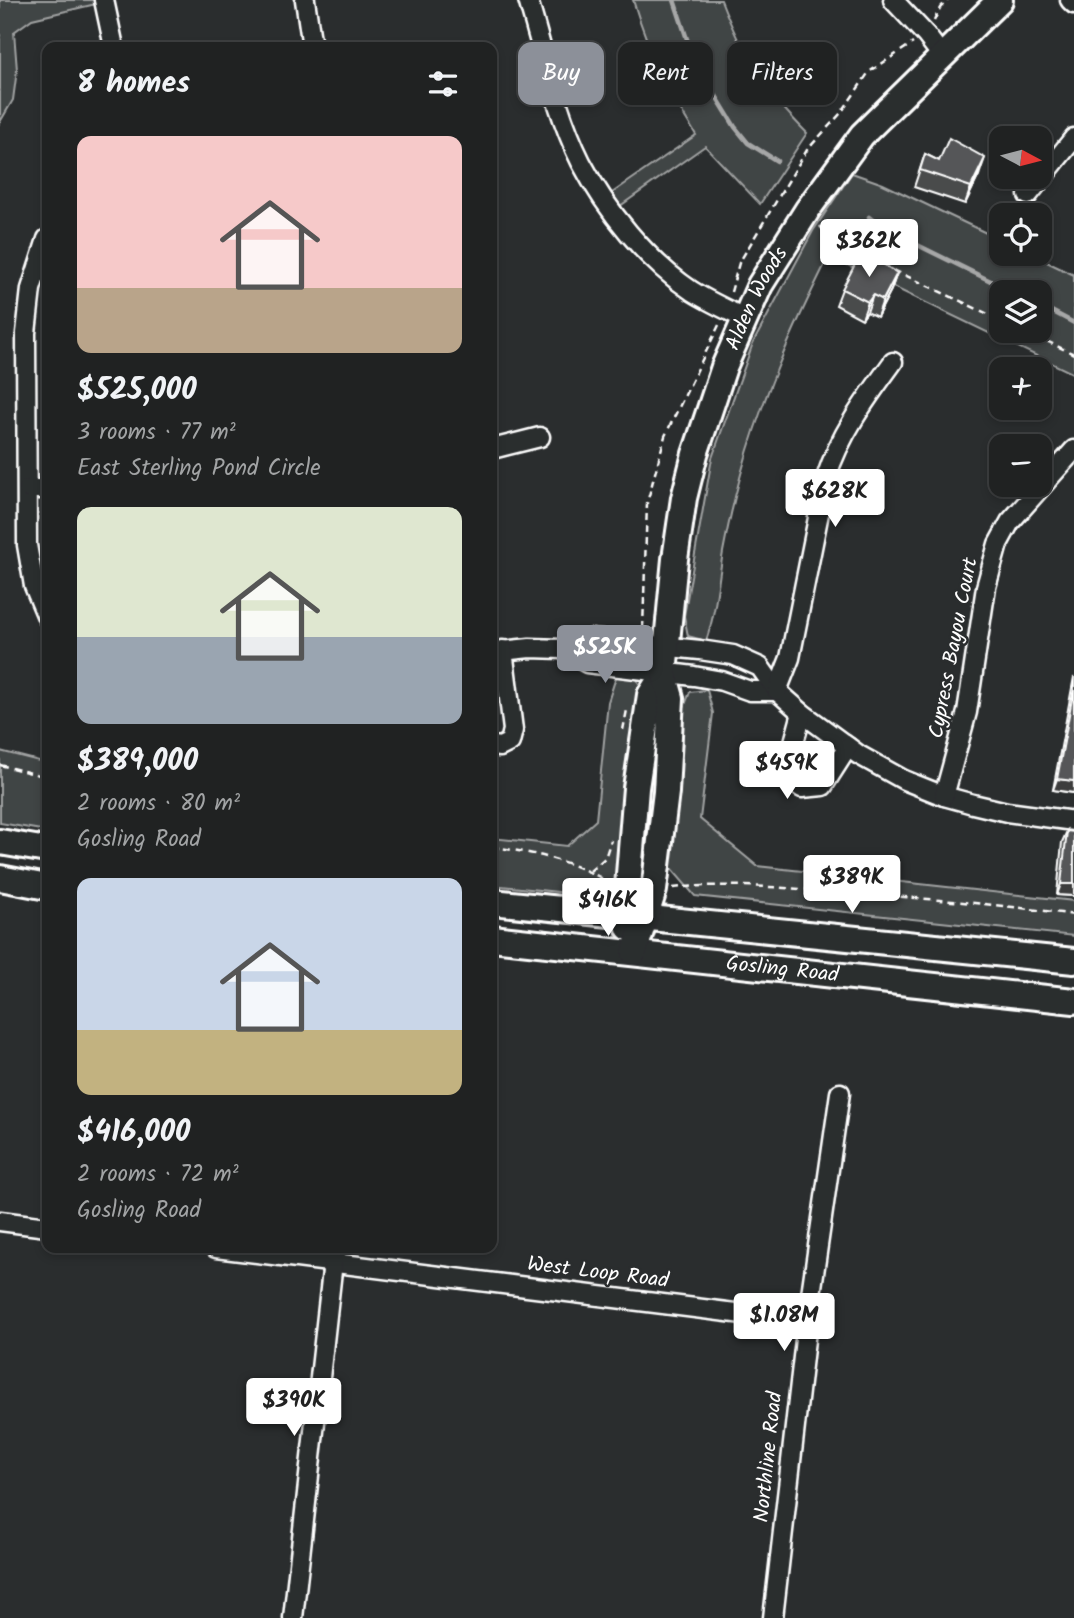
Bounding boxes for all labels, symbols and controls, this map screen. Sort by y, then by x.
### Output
chip: Buy [518,42,604,105]
chip: Rent [618,42,713,105]
chip: Filters [727,42,837,105]
text: 8 homes [77,60,190,108]
icon: filters [424,65,462,103]
north arrow [989,126,1052,189]
map controls [989,126,1052,497]
icon: home [207,182,333,308]
button: locate [989,203,1052,266]
pin: $362K [820,219,918,279]
text: $362K [836,224,902,260]
street label: Alden Woods [717,240,797,356]
button: layers [989,280,1052,343]
button: + [989,357,1052,420]
text: $525,000 [77,367,197,415]
text: 3 rooms · 77 m² [77,415,236,451]
button: − [989,434,1052,497]
text: East Sterling Pond Circle [77,451,321,487]
pin: $628K [786,470,884,529]
text: $628K [802,474,868,510]
icon: home [207,553,333,679]
street label: Cypress Bayou Court [920,554,988,741]
pin: $525K [556,626,654,685]
text: $525K [573,630,637,666]
text: $389,000 [77,738,198,786]
pin: $459K [738,742,836,801]
text: $459K [755,746,819,782]
text: 2 rooms · 80 m² [77,786,240,822]
text: Gosling Road [77,822,201,858]
pin: $389K [803,856,901,915]
text: $389K [819,860,885,896]
pin: $416K [559,878,657,938]
text: $416K [578,883,638,919]
icon: home [207,924,333,1050]
street label: Gosling Road [724,947,841,992]
text: $416,000 [77,1109,190,1157]
text: 2 rooms · 72 m² [77,1157,239,1193]
text: Gosling Road [77,1193,201,1229]
street label: West Loop Road [525,1248,671,1298]
pin: $1.08M [727,1294,841,1353]
text: $1.08M [750,1298,818,1334]
pin: $390K [245,1378,343,1438]
text: $390K [262,1383,326,1419]
street label: Northline Road [746,1389,792,1524]

